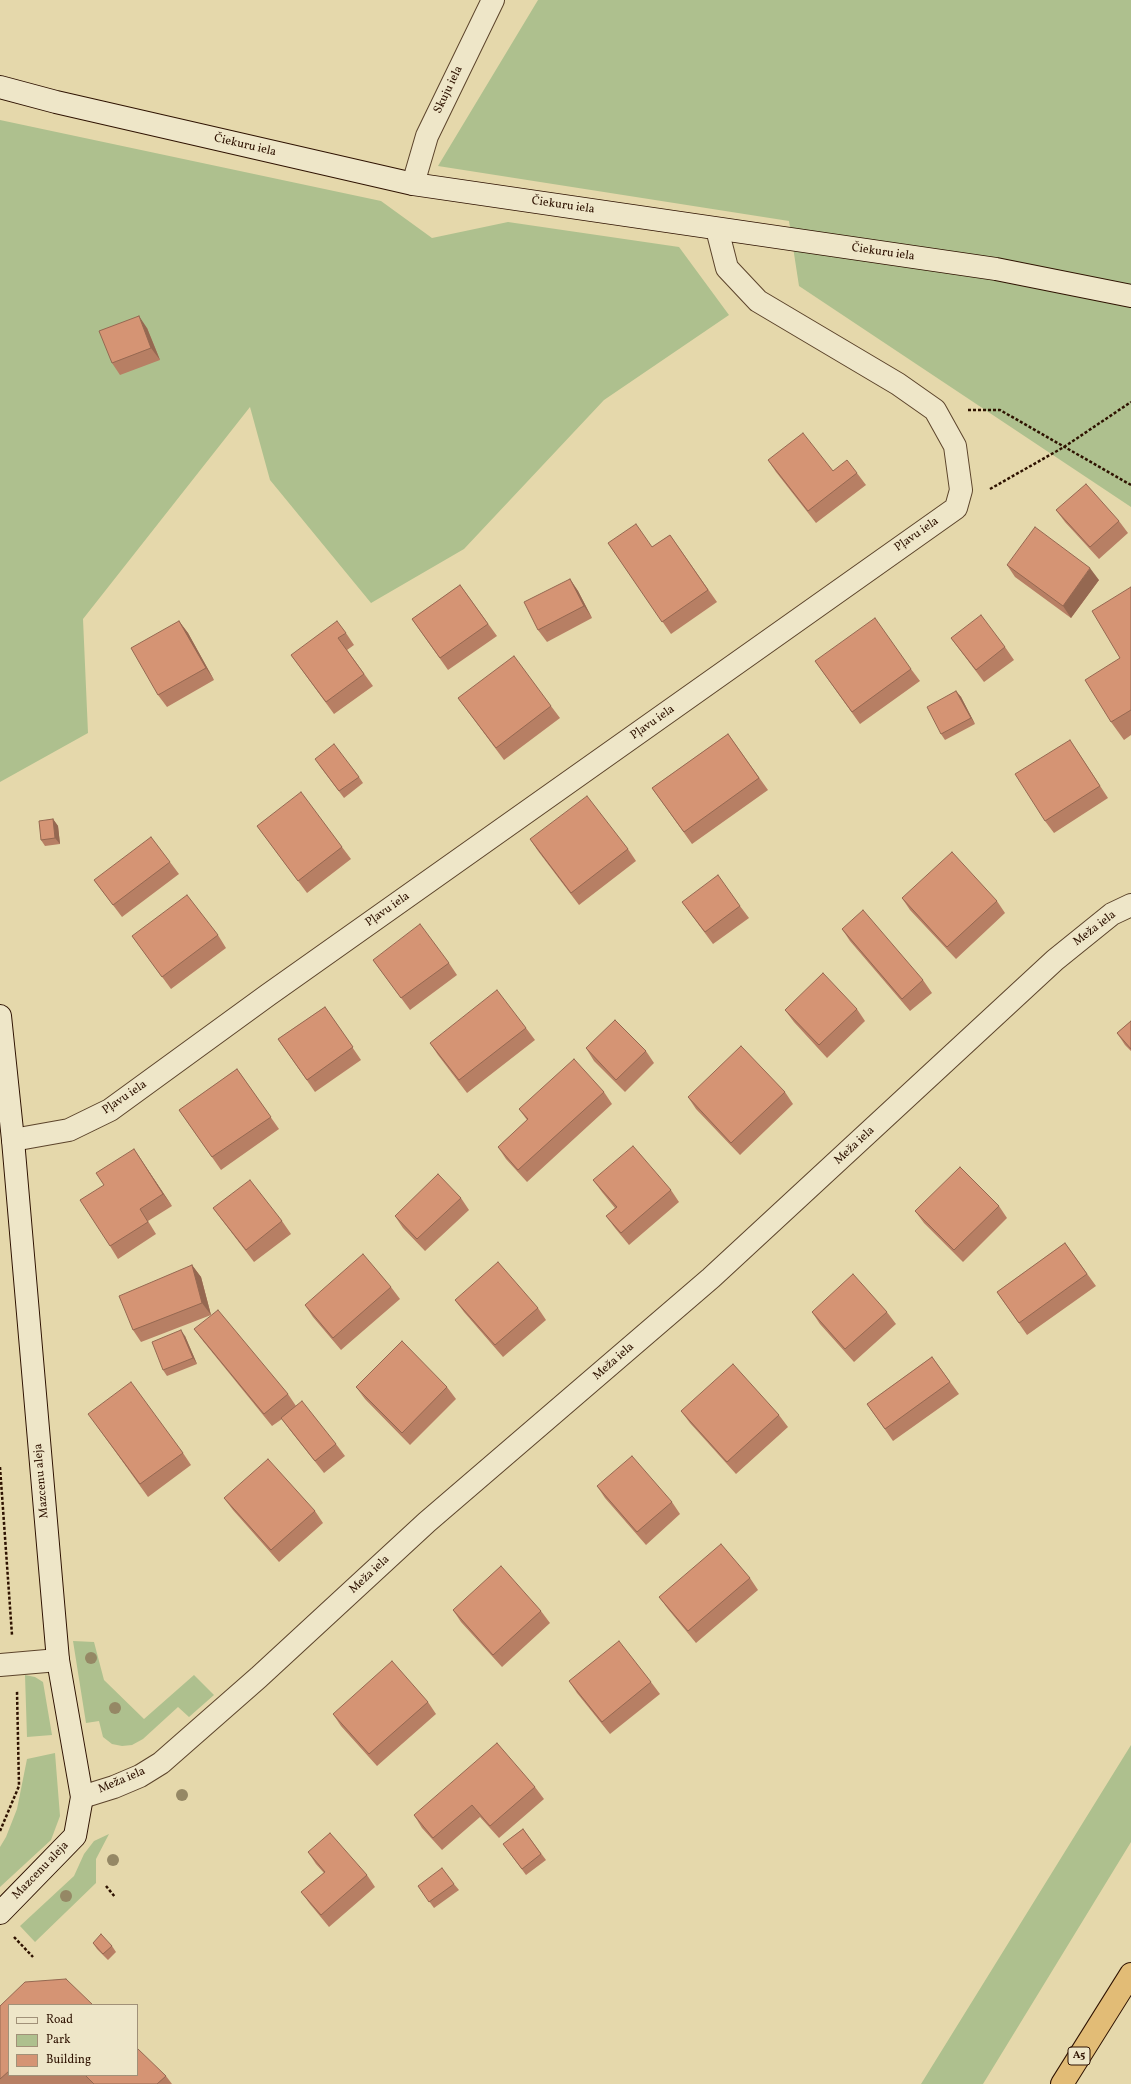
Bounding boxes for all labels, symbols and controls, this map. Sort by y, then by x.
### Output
street label: Skuju iela [431,64,467,116]
street label: Čiekuru iela [212,132,278,160]
street label: Čiekuru iela [531,194,595,218]
street label: Čiekuru iela [851,241,915,265]
street label: Pļavu iela [892,515,942,555]
street label: Pļavu iela [628,703,678,743]
street label: Pļavu iela [363,890,413,930]
street label: Meža iela [1071,908,1119,950]
street label: Pļavu iela [100,1078,150,1118]
street label: Meža iela [832,1124,878,1168]
street label: Meža iela [590,1340,638,1384]
street label: Mazcenu aleja [32,1443,52,1519]
street label: Meža iela [347,1553,393,1597]
street label: Meža iela [96,1765,148,1797]
street label: Mazcenu aleja [10,1839,72,1903]
legend [8,2004,138,2076]
text: Road [46,2012,73,2028]
text: Park [46,2032,71,2048]
road number: A5 [1068,2047,1090,2065]
text: Building [46,2052,91,2068]

